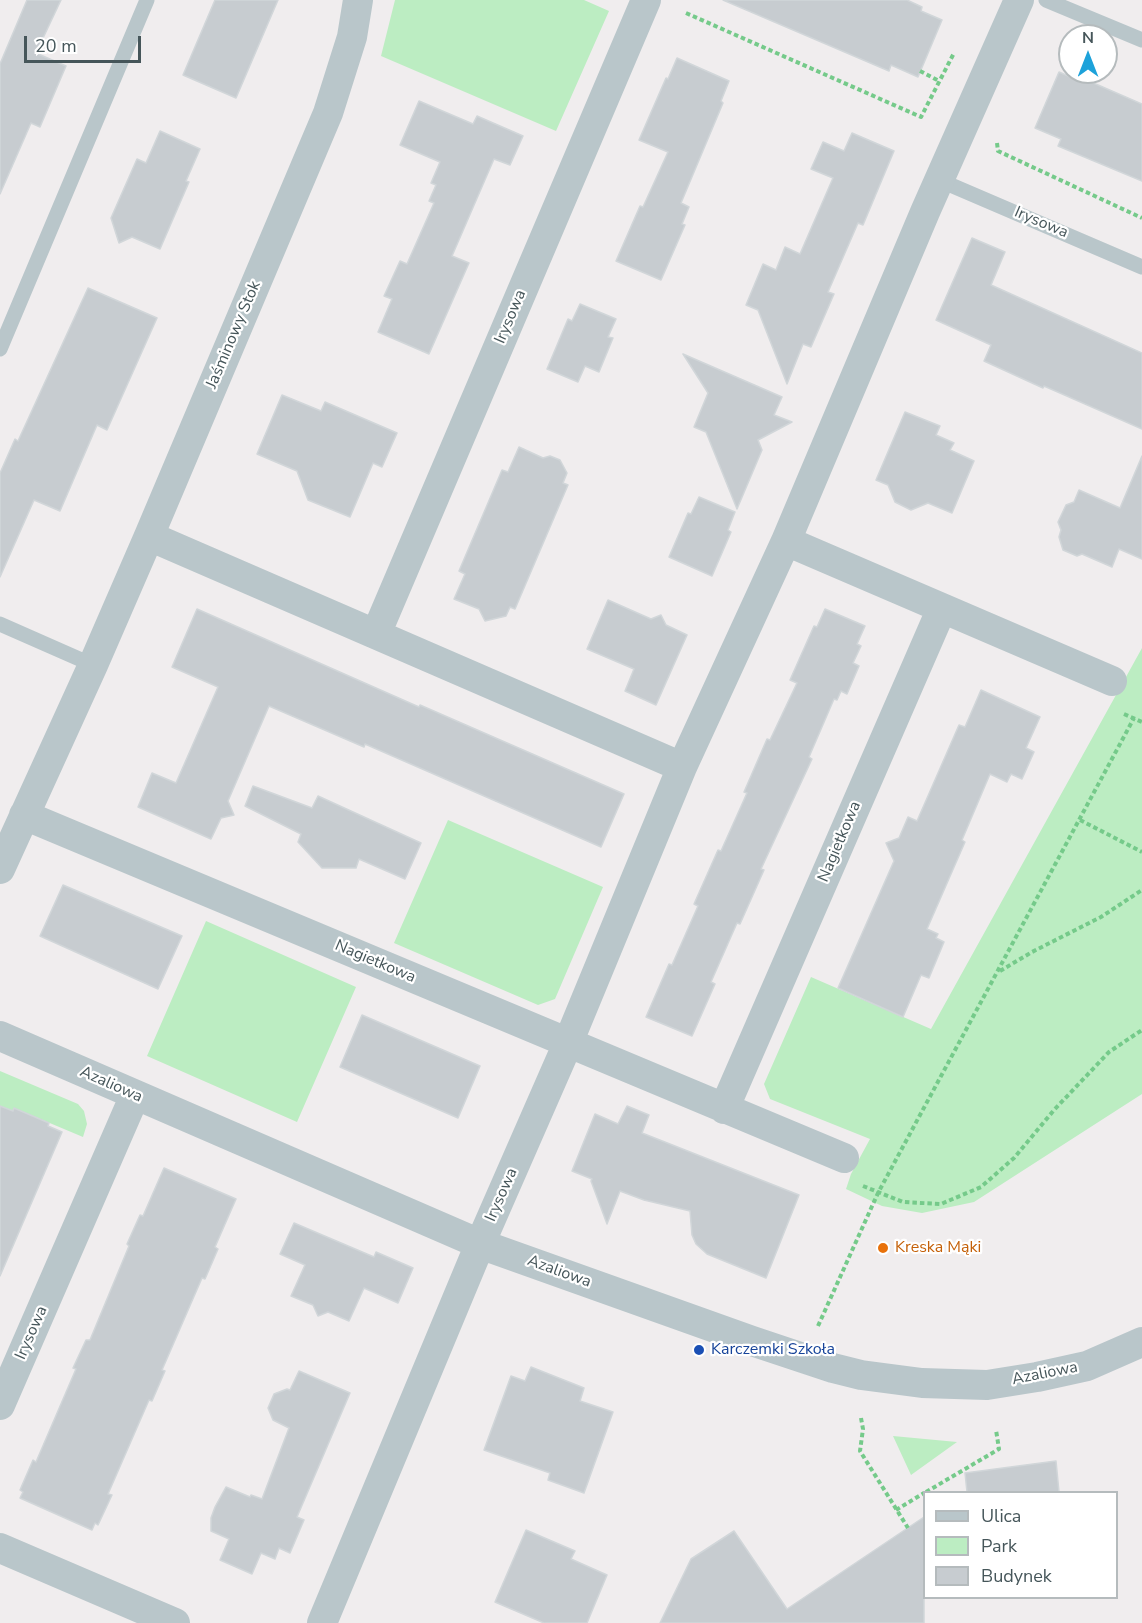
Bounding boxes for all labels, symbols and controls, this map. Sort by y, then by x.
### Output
scale bar [27,24,144,62]
north arrow [1058,24,1118,84]
text: N [1082,27,1094,49]
text: 20 m [35,34,77,58]
street label: Irysowa [1011,203,1071,243]
street label: Jaśminowy Stok [203,278,265,392]
street label: Irysowa [491,287,531,347]
street label: Nagietkowa [814,799,866,885]
street label: Nagietkowa [332,936,418,988]
street label: Azaliowa [77,1063,145,1107]
street label: Irysowa [482,1165,522,1225]
place label: Kreska Mąki [895,1238,981,1258]
marker: Kreska Mąki [876,1241,890,1255]
street label: Azaliowa [524,1252,594,1292]
street label: Irysowa [12,1303,52,1363]
place label: Karczemki Szkoła [711,1340,835,1360]
marker: Karczemki Szkoła [692,1343,706,1357]
street label: Azaliowa [1011,1358,1079,1390]
legend [923,1491,1118,1599]
text: Ulica [981,1504,1021,1528]
text: Park [981,1534,1017,1558]
text: Budynek [981,1564,1052,1588]

